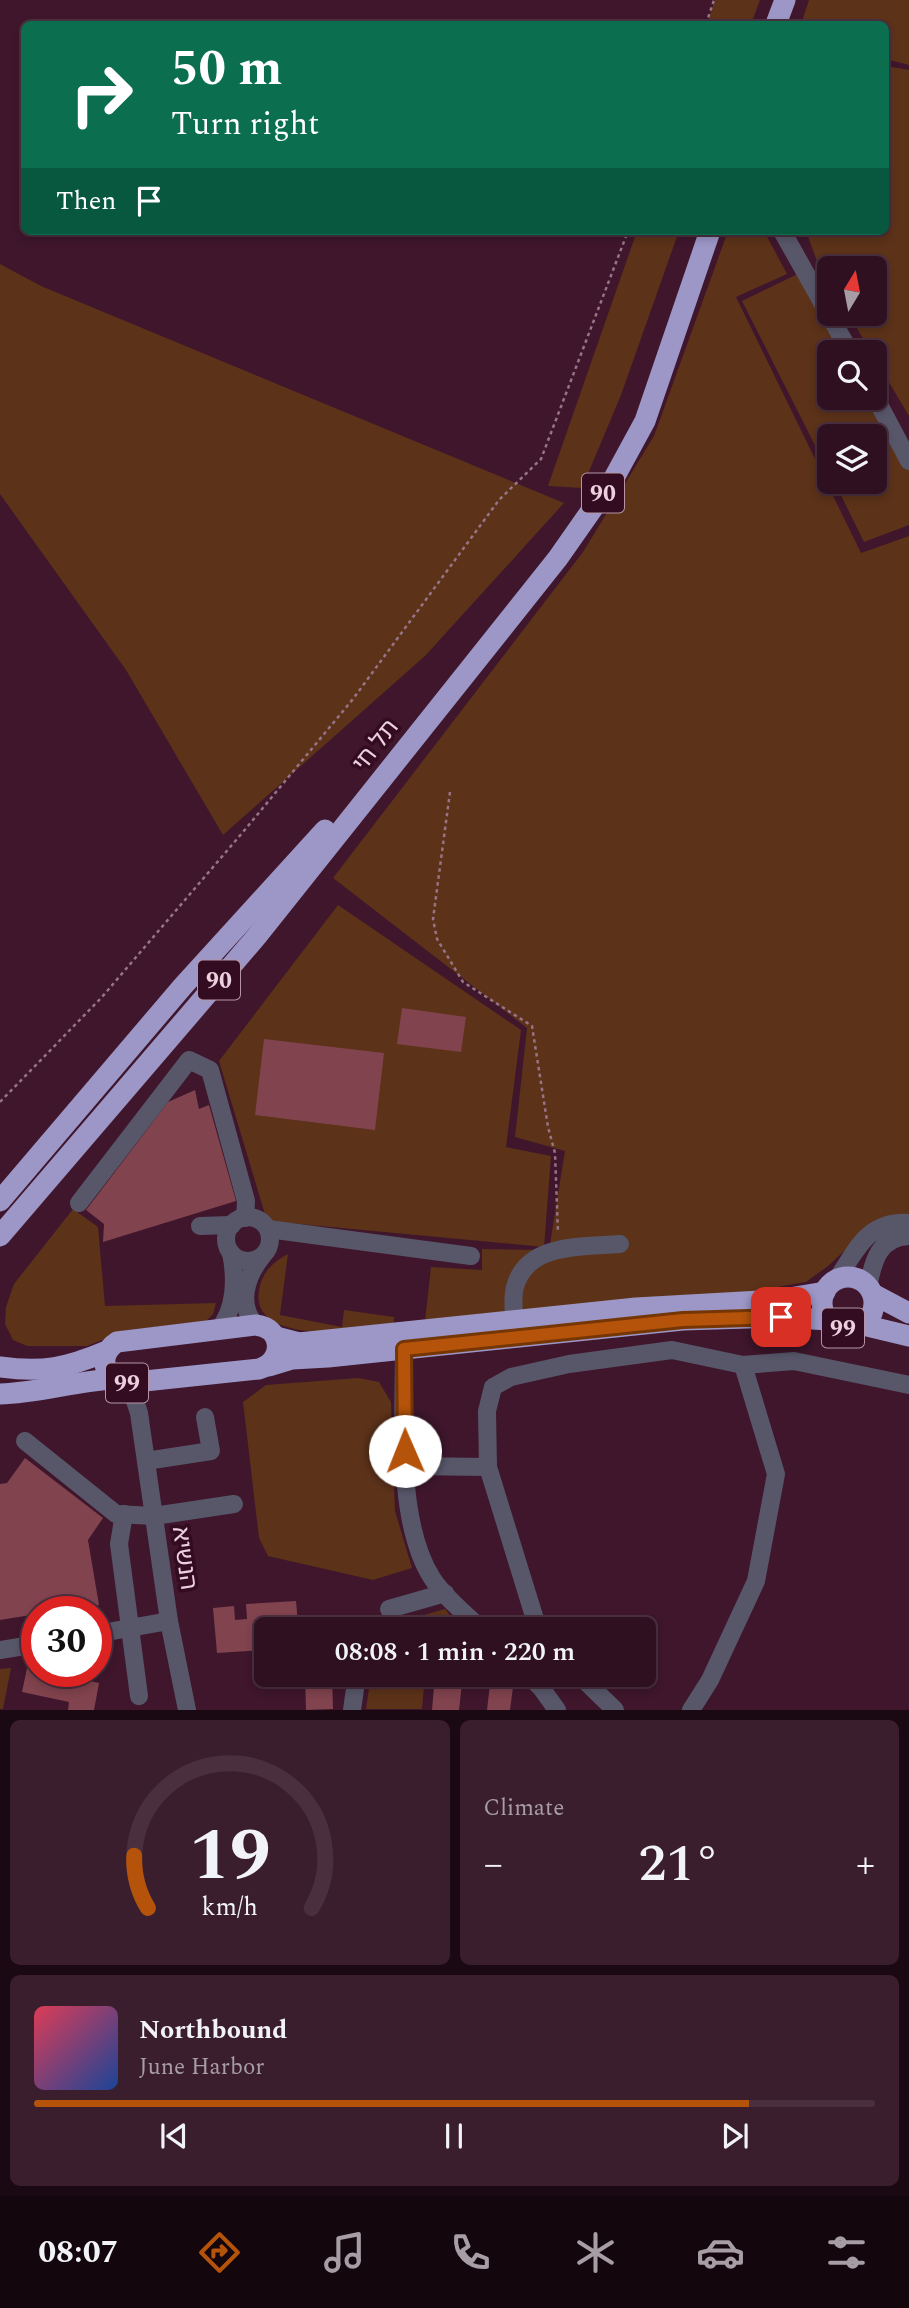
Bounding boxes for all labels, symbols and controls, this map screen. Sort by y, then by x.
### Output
text: 50 m [171,32,282,107]
icon: right [56,49,147,140]
text: Turn right [171,100,319,149]
text: Then [56,181,116,221]
icon: arrive [130,182,168,220]
north arrow [817,256,887,326]
map controls [817,256,887,494]
button: search [817,340,887,410]
button: layers [817,424,887,494]
road number: 90 [582,474,624,512]
street label: תל חי [344,712,408,779]
road number: 90 [198,960,240,1000]
pin [751,1287,811,1347]
icon: arrive [762,1298,800,1336]
road number: 99 [822,1308,864,1348]
road number: 99 [106,1364,148,1402]
position arrow [368,1414,442,1488]
street label: הנשיא [162,1524,206,1592]
speed limit sign: 30 [21,1596,112,1687]
text: 08:08 · 1 min · 220 m [335,1632,575,1672]
text: Climate [484,1791,564,1826]
text: 19 [189,1802,271,1913]
text: 21° [638,1825,720,1904]
text: − [484,1836,503,1894]
text: + [856,1836,875,1894]
text: km/h [202,1889,258,1927]
text: Northbound [139,2010,287,2050]
text: June Harbor [139,2050,264,2085]
icon: previous [155,2117,193,2155]
icon: pause [435,2117,473,2155]
icon: next [716,2117,754,2155]
text: 08:07 [38,2228,119,2277]
icon: directions [195,2228,244,2277]
icon: music [320,2228,369,2277]
icon: phone [446,2228,495,2277]
icon: climate [571,2228,620,2277]
icon: car [696,2228,745,2277]
icon: filters [822,2228,871,2277]

